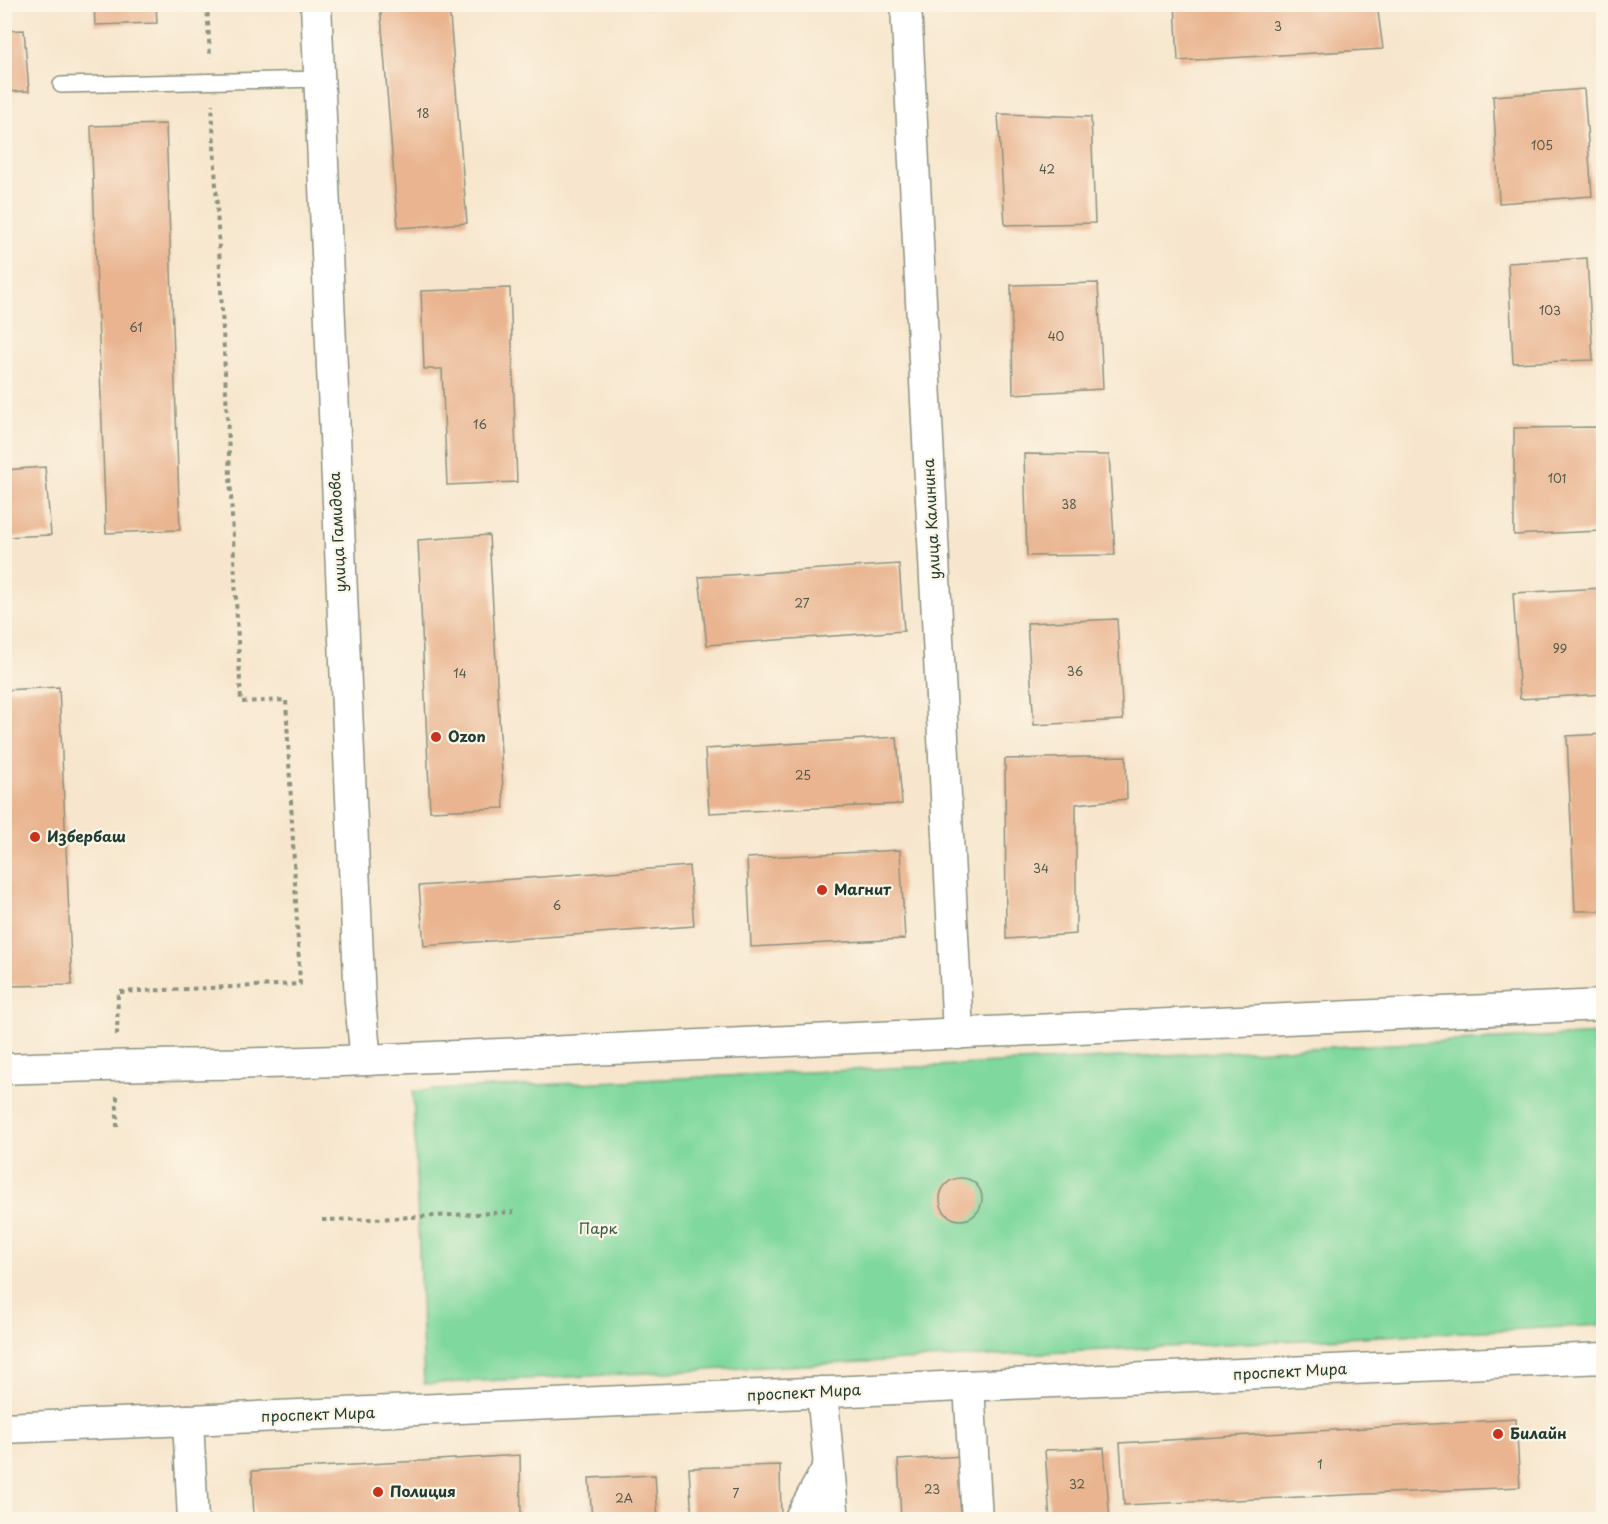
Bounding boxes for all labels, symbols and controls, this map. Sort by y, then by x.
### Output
house number: 3 [1274,17,1282,35]
house number: 18 [417,104,429,122]
house number: 105 [1531,136,1553,154]
house number: 42 [1039,160,1055,178]
house number: 103 [1539,301,1561,319]
house number: 61 [129,318,143,336]
house number: 40 [1048,327,1065,345]
house number: 16 [473,415,487,433]
street label: улица Калинина [916,457,945,580]
house number: 101 [1548,469,1566,487]
street label: улица Гамидова [322,471,351,593]
house number: 38 [1061,495,1077,513]
house number: 27 [795,594,810,612]
house number: 99 [1553,639,1567,657]
house number: 36 [1067,662,1083,680]
house number: 14 [453,664,467,682]
place label: Ozon [448,724,486,747]
marker: Ozon [429,730,443,744]
house number: 25 [795,766,811,784]
place label: Избербаш [47,824,126,847]
marker: Избербаш [28,830,42,844]
house number: 34 [1033,859,1049,877]
place label: Магнит [834,877,892,900]
marker: Магнит [815,883,829,897]
house number: 6 [553,896,561,914]
park label: Парк [579,1216,617,1239]
street label: проспект Мира [1232,1356,1348,1385]
street label: проспект Мира [746,1377,862,1406]
street label: проспект Мира [261,1400,376,1427]
place label: Билайн [1510,1421,1567,1444]
marker: Билайн [1491,1427,1505,1441]
house number: 1 [1317,1455,1323,1473]
house number: 32 [1069,1475,1085,1493]
place label: Полиция [390,1479,456,1502]
house number: 23 [924,1480,940,1498]
house number: 7 [733,1484,740,1502]
marker: Полиция [371,1485,385,1499]
house number: 2А [615,1489,633,1507]

